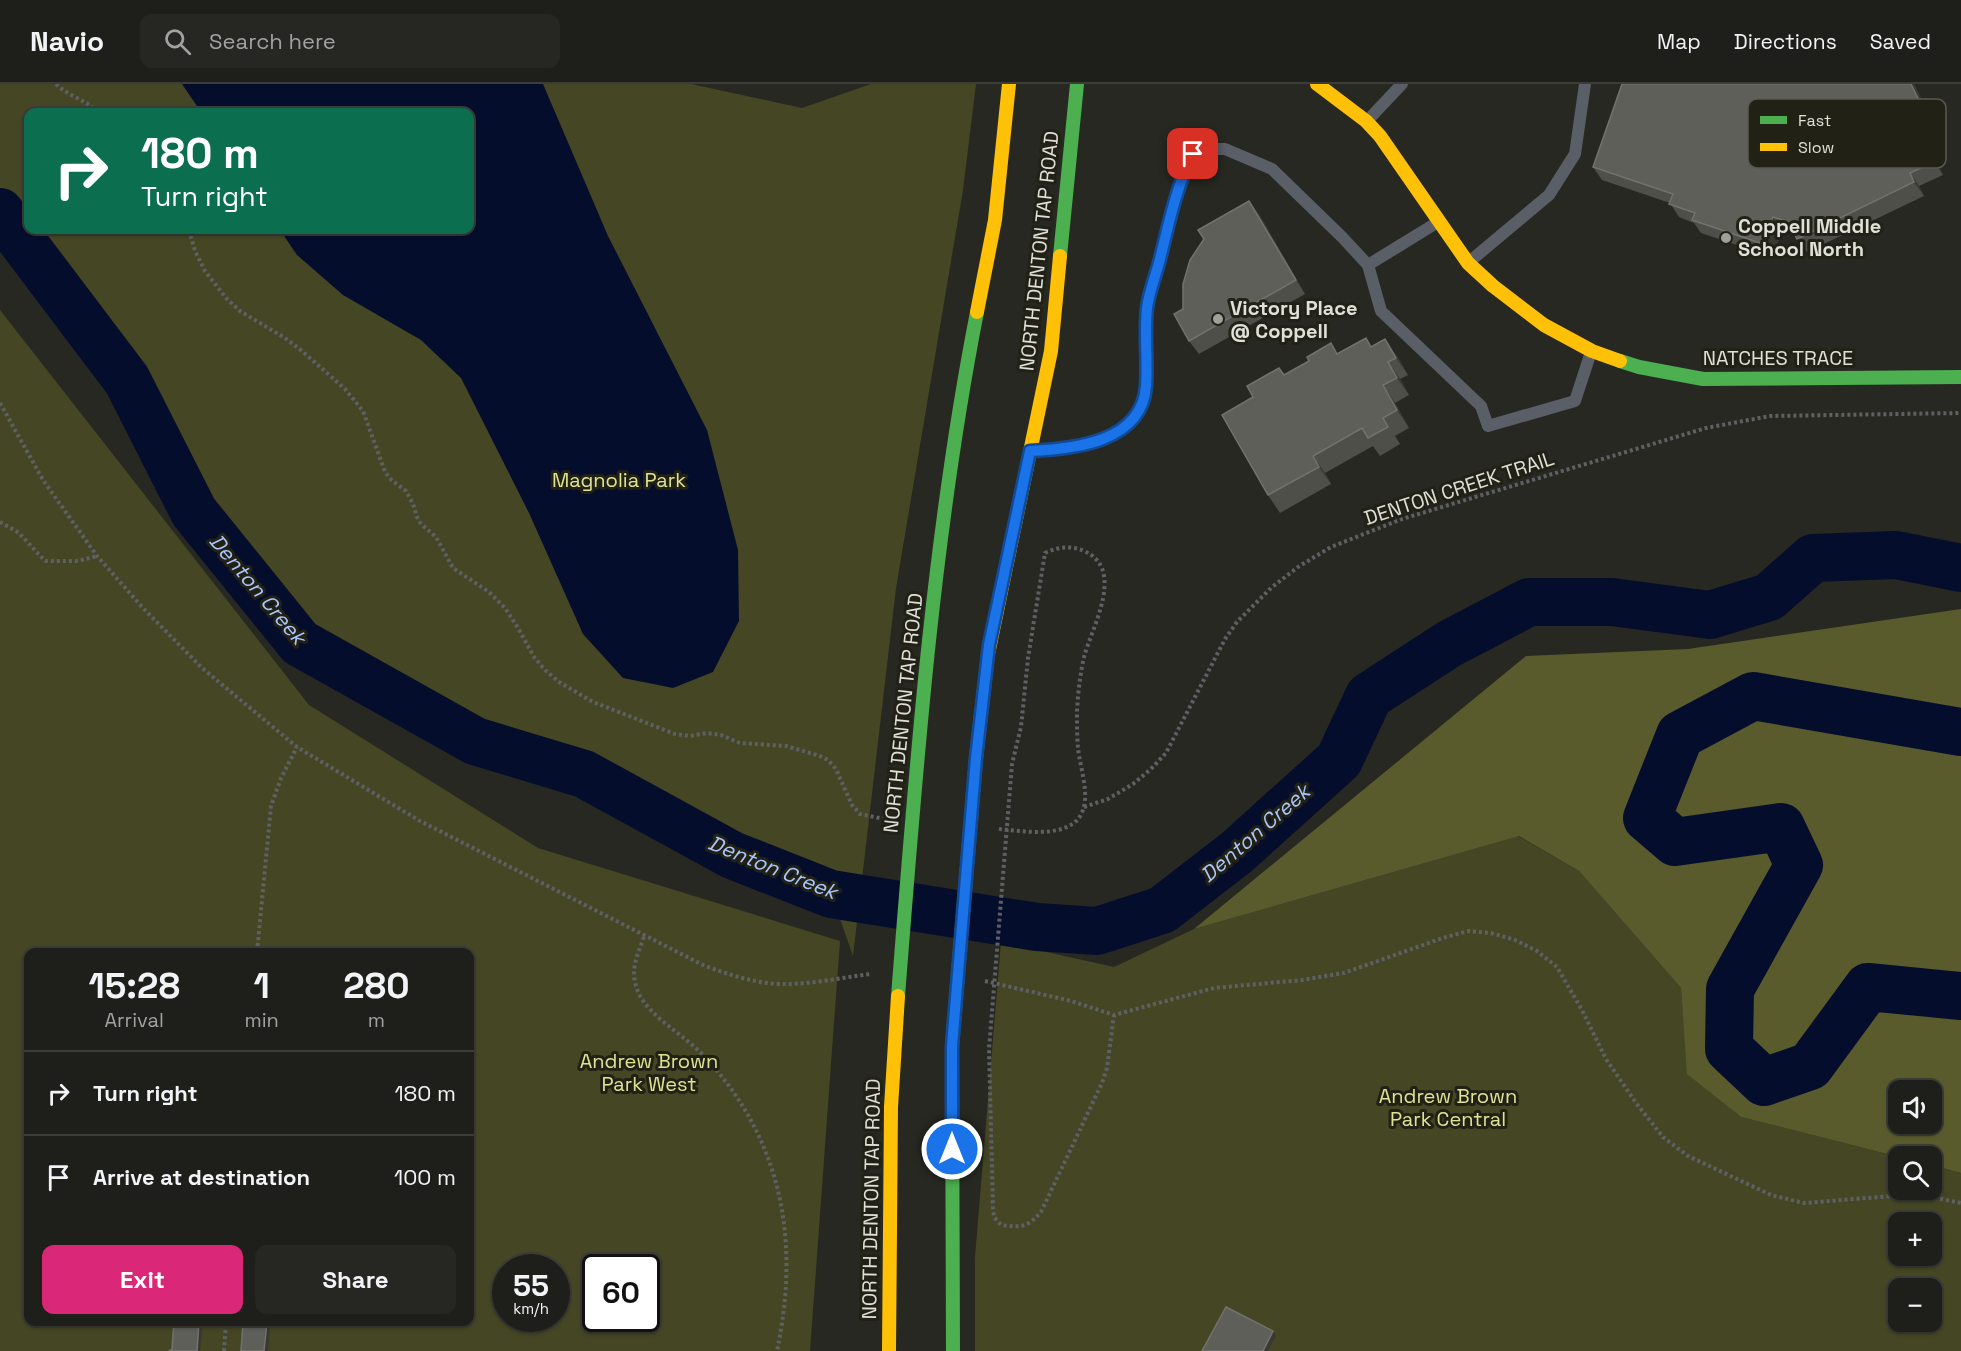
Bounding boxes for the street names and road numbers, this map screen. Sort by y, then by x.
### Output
street label: NORTH DENTON TAP ROAD [1013,130,1065,372]
street label: NATCHES TRACE [1703,345,1853,371]
street label: DENTON CREEK TRAIL [1361,445,1557,531]
street label: NORTH DENTON TAP ROAD [877,592,929,834]
street label: NORTH DENTON TAP ROAD [856,1078,886,1320]

